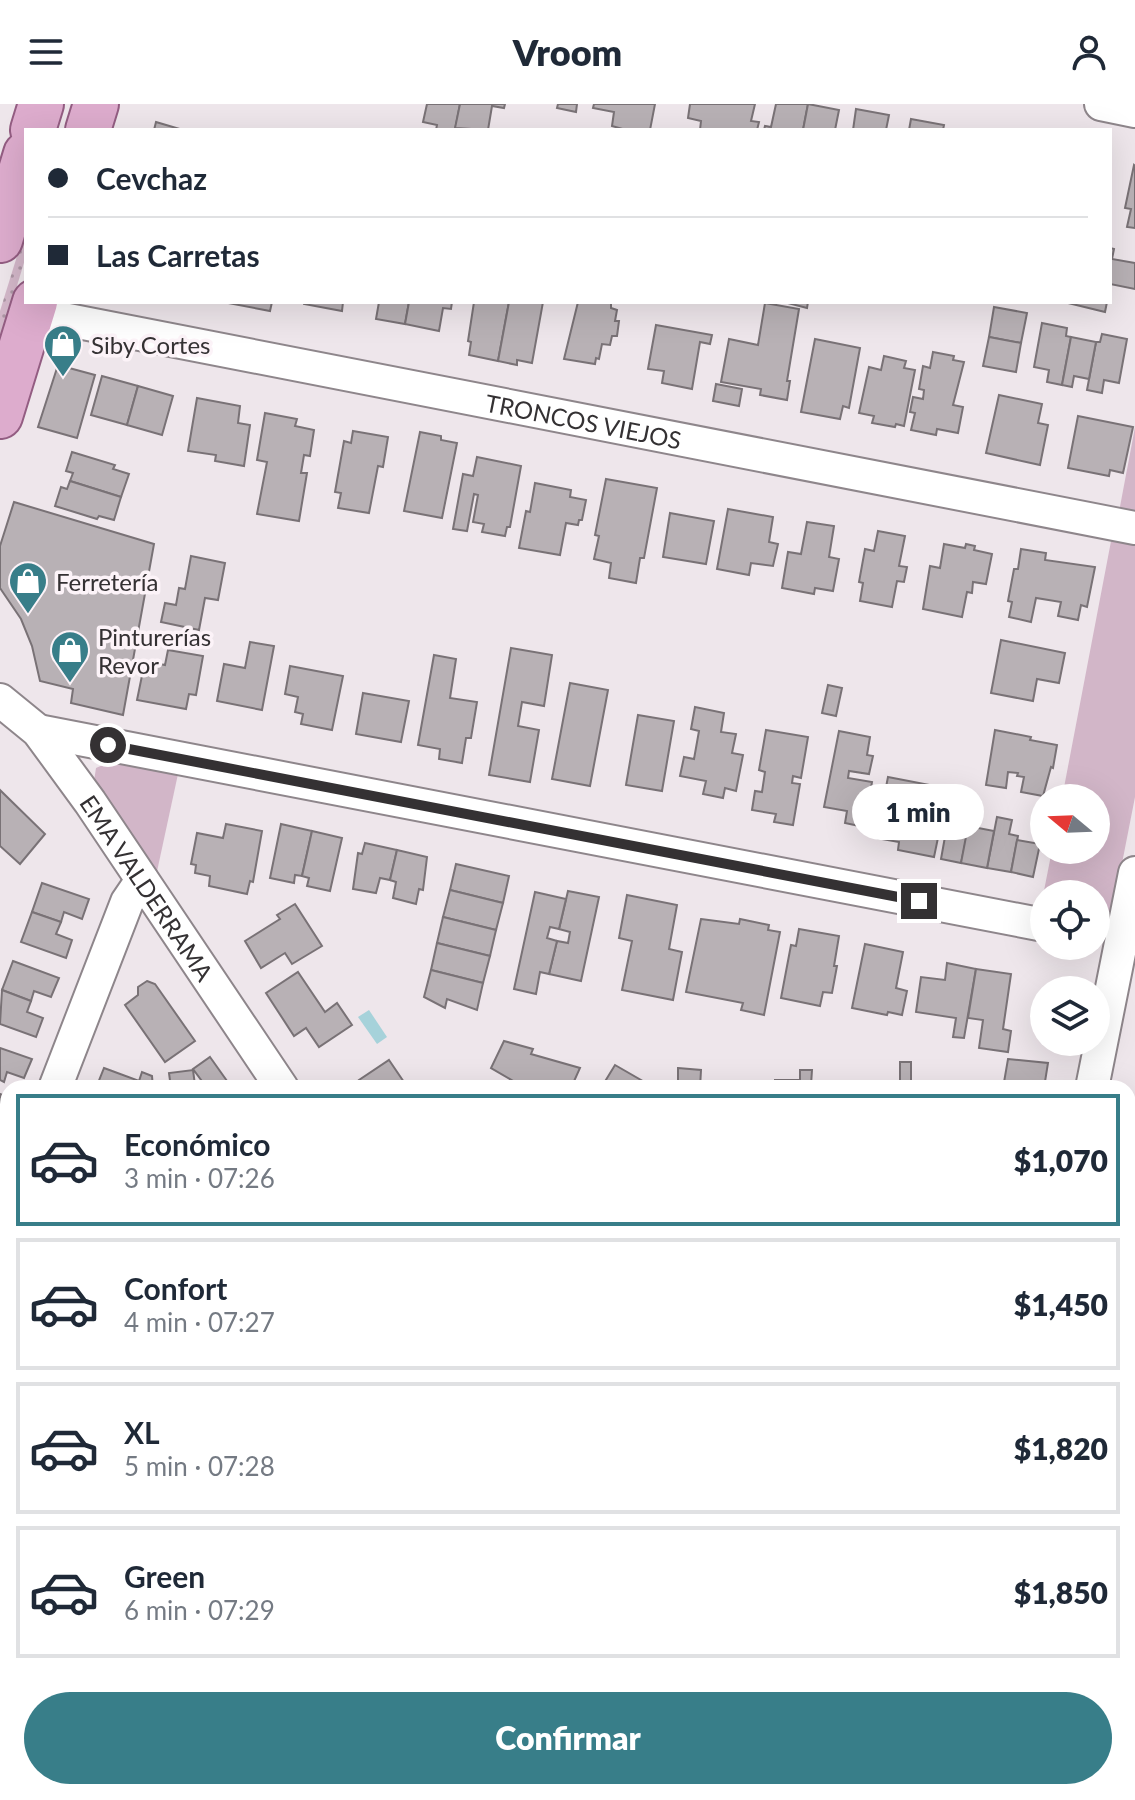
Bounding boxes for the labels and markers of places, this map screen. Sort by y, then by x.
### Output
shop icon: Siby Cortes [42,323,84,378]
place label: Siby Cortes [91,330,210,359]
shop icon: Ferretería [7,560,49,615]
place label: Ferretería [56,567,158,596]
place label: Pinturerías Revor [98,622,211,679]
shop icon: Pinturerías Revor [49,629,91,684]

